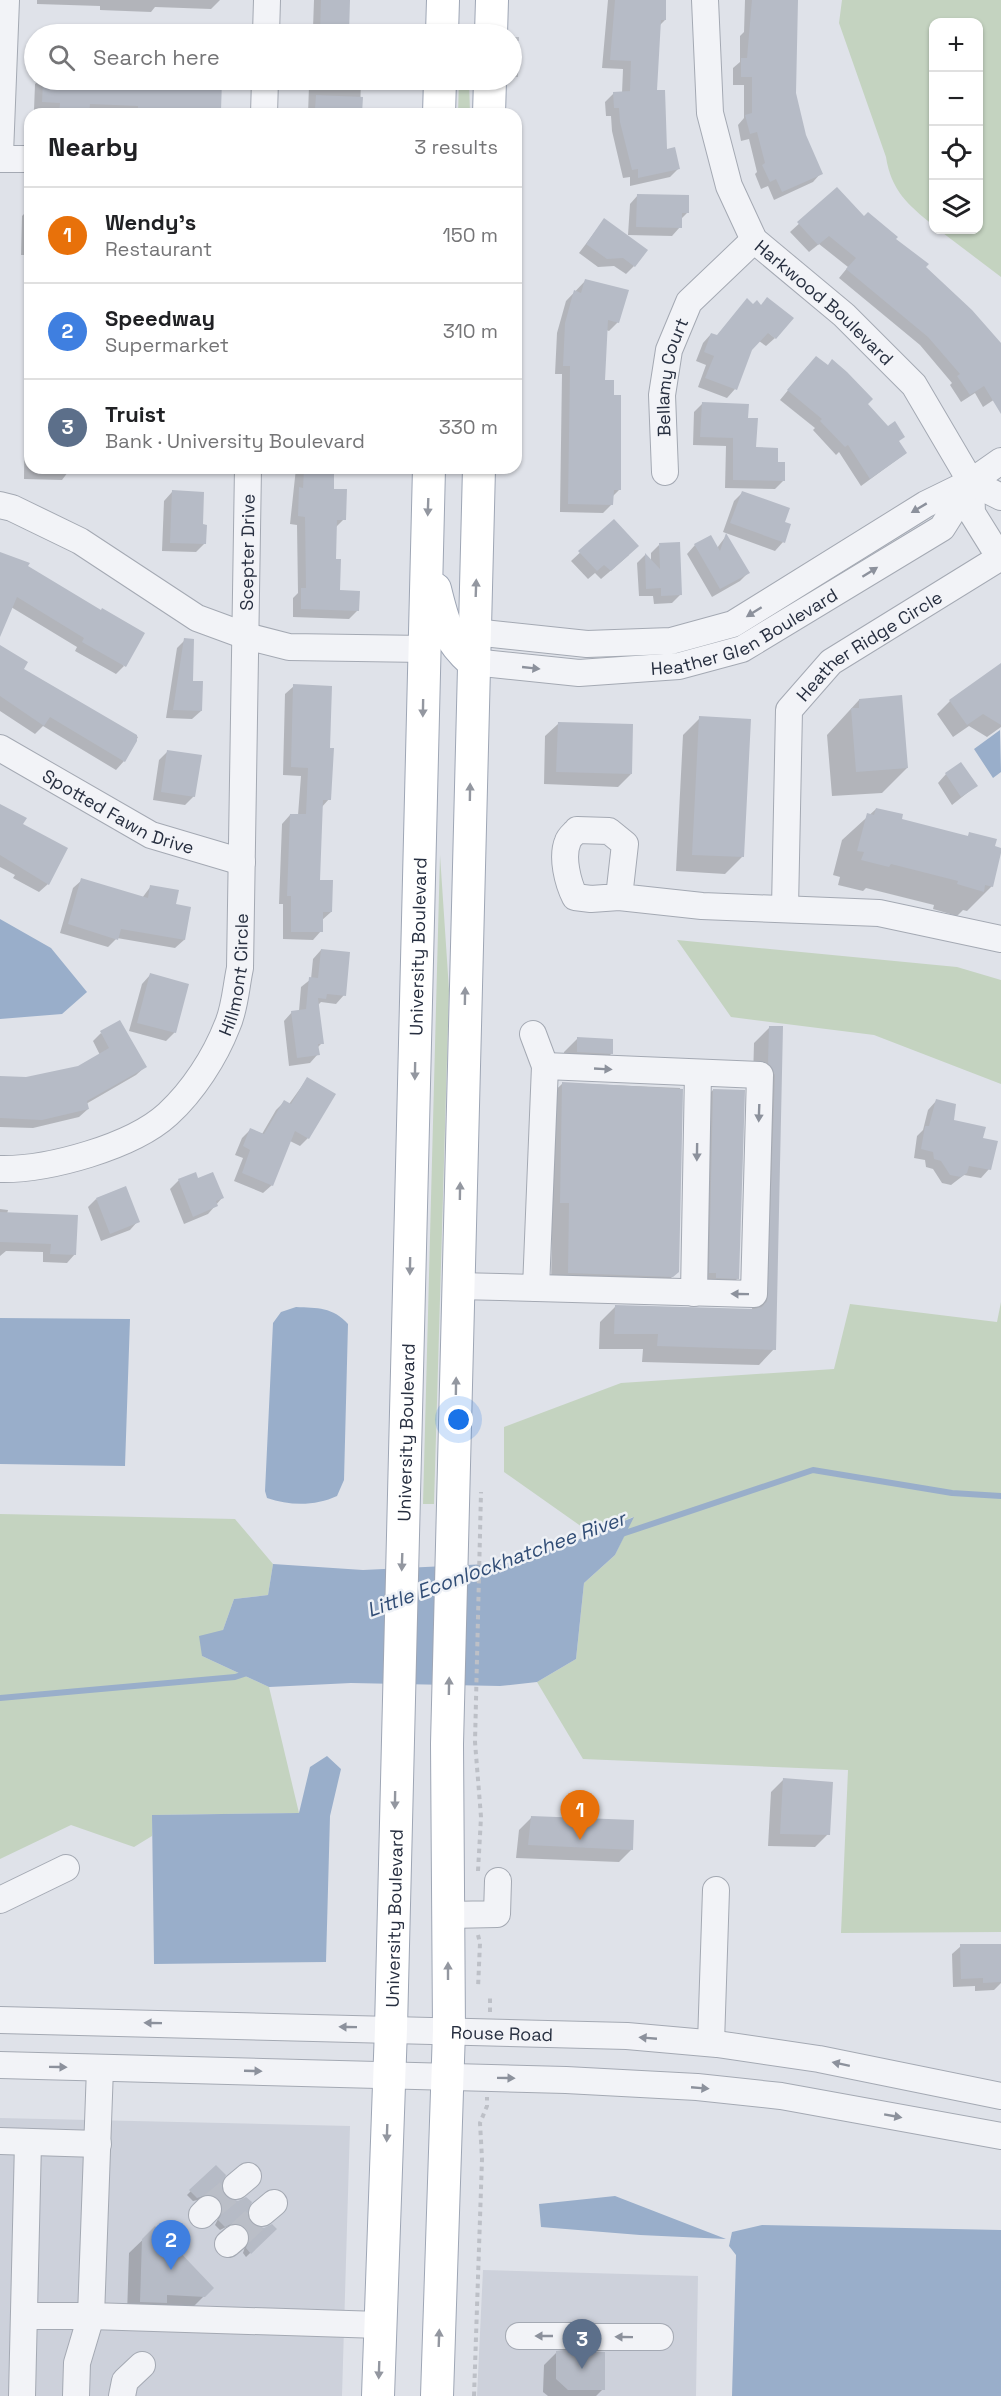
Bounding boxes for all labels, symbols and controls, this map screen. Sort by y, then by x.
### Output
map controls [929,18,983,234]
button: + [929,18,983,72]
search box [24,24,522,90]
icon: search [45,41,78,74]
text: Search here [93,43,220,71]
button: − [929,72,983,126]
button: locate [929,126,983,180]
text: Nearby [48,130,138,164]
text: 3 results [414,134,498,160]
button: layers [929,180,983,234]
text: Wendy's [105,208,196,236]
text: 1 [63,222,72,248]
text: 150 m [443,222,498,248]
street label: Harkwood Boulevard [750,234,899,370]
text: Restaurant [105,236,212,262]
text: Speedway [105,304,215,332]
street label: Bellamy Court [651,314,693,437]
text: 2 [62,318,73,344]
text: 310 m [443,318,498,344]
text: Supermarket [105,332,229,358]
text: Truist [105,400,166,428]
text: 3 [61,414,74,440]
text: 330 m [439,414,498,440]
text: Bank · University Boulevard [105,428,365,454]
street label: Scepter Drive [234,494,259,611]
one-way arrow [423,498,432,517]
one-way arrow [910,503,927,513]
one-way arrow [862,567,878,578]
one-way arrow [471,578,480,597]
street label: Heather Glen Boulevard [650,583,842,679]
street label: Heather Ridge Circle [791,585,946,706]
one-way arrow [746,606,762,617]
one-way arrow [522,663,541,673]
one-way arrow [419,698,428,717]
street label: Spotted Fawn Drive [39,764,197,859]
one-way arrow [465,782,475,801]
street label: University Boulevard [404,857,431,1036]
street label: Hillmont Circle [213,913,252,1039]
one-way arrow [460,986,470,1005]
one-way arrow [410,1061,419,1080]
one-way arrow [594,1064,613,1073]
one-way arrow [754,1103,764,1122]
one-way arrow [692,1143,702,1162]
one-way arrow [455,1181,465,1200]
one-way arrow [405,1256,415,1275]
one-way arrow [730,1289,749,1298]
street label: University Boulevard [392,1343,419,1522]
one-way arrow [451,1376,460,1395]
your location [444,1405,473,1434]
water label: Little Econlockhatchee River [363,1504,631,1623]
one-way arrow [398,1553,407,1572]
one-way arrow [444,1676,453,1695]
pin: 1 [560,1790,600,1840]
one-way arrow [391,1791,400,1810]
street label: University Boulevard [380,1829,407,2008]
one-way arrow [444,1962,453,1981]
one-way arrow [144,2018,163,2028]
street label: Rouse Road [450,2020,553,2046]
one-way arrow [339,2023,358,2032]
one-way arrow [638,2033,657,2043]
one-way arrow [831,2059,850,2068]
one-way arrow [49,2062,68,2071]
one-way arrow [244,2067,263,2076]
one-way arrow [496,2073,515,2083]
one-way arrow [691,2083,710,2093]
one-way arrow [884,2112,903,2121]
one-way arrow [383,2124,392,2143]
pin: 2 [152,2220,190,2270]
pin: 3 [562,2320,602,2369]
one-way arrow [434,2328,444,2347]
one-way arrow [535,2331,554,2341]
one-way arrow [615,2332,634,2342]
one-way arrow [374,2361,383,2380]

